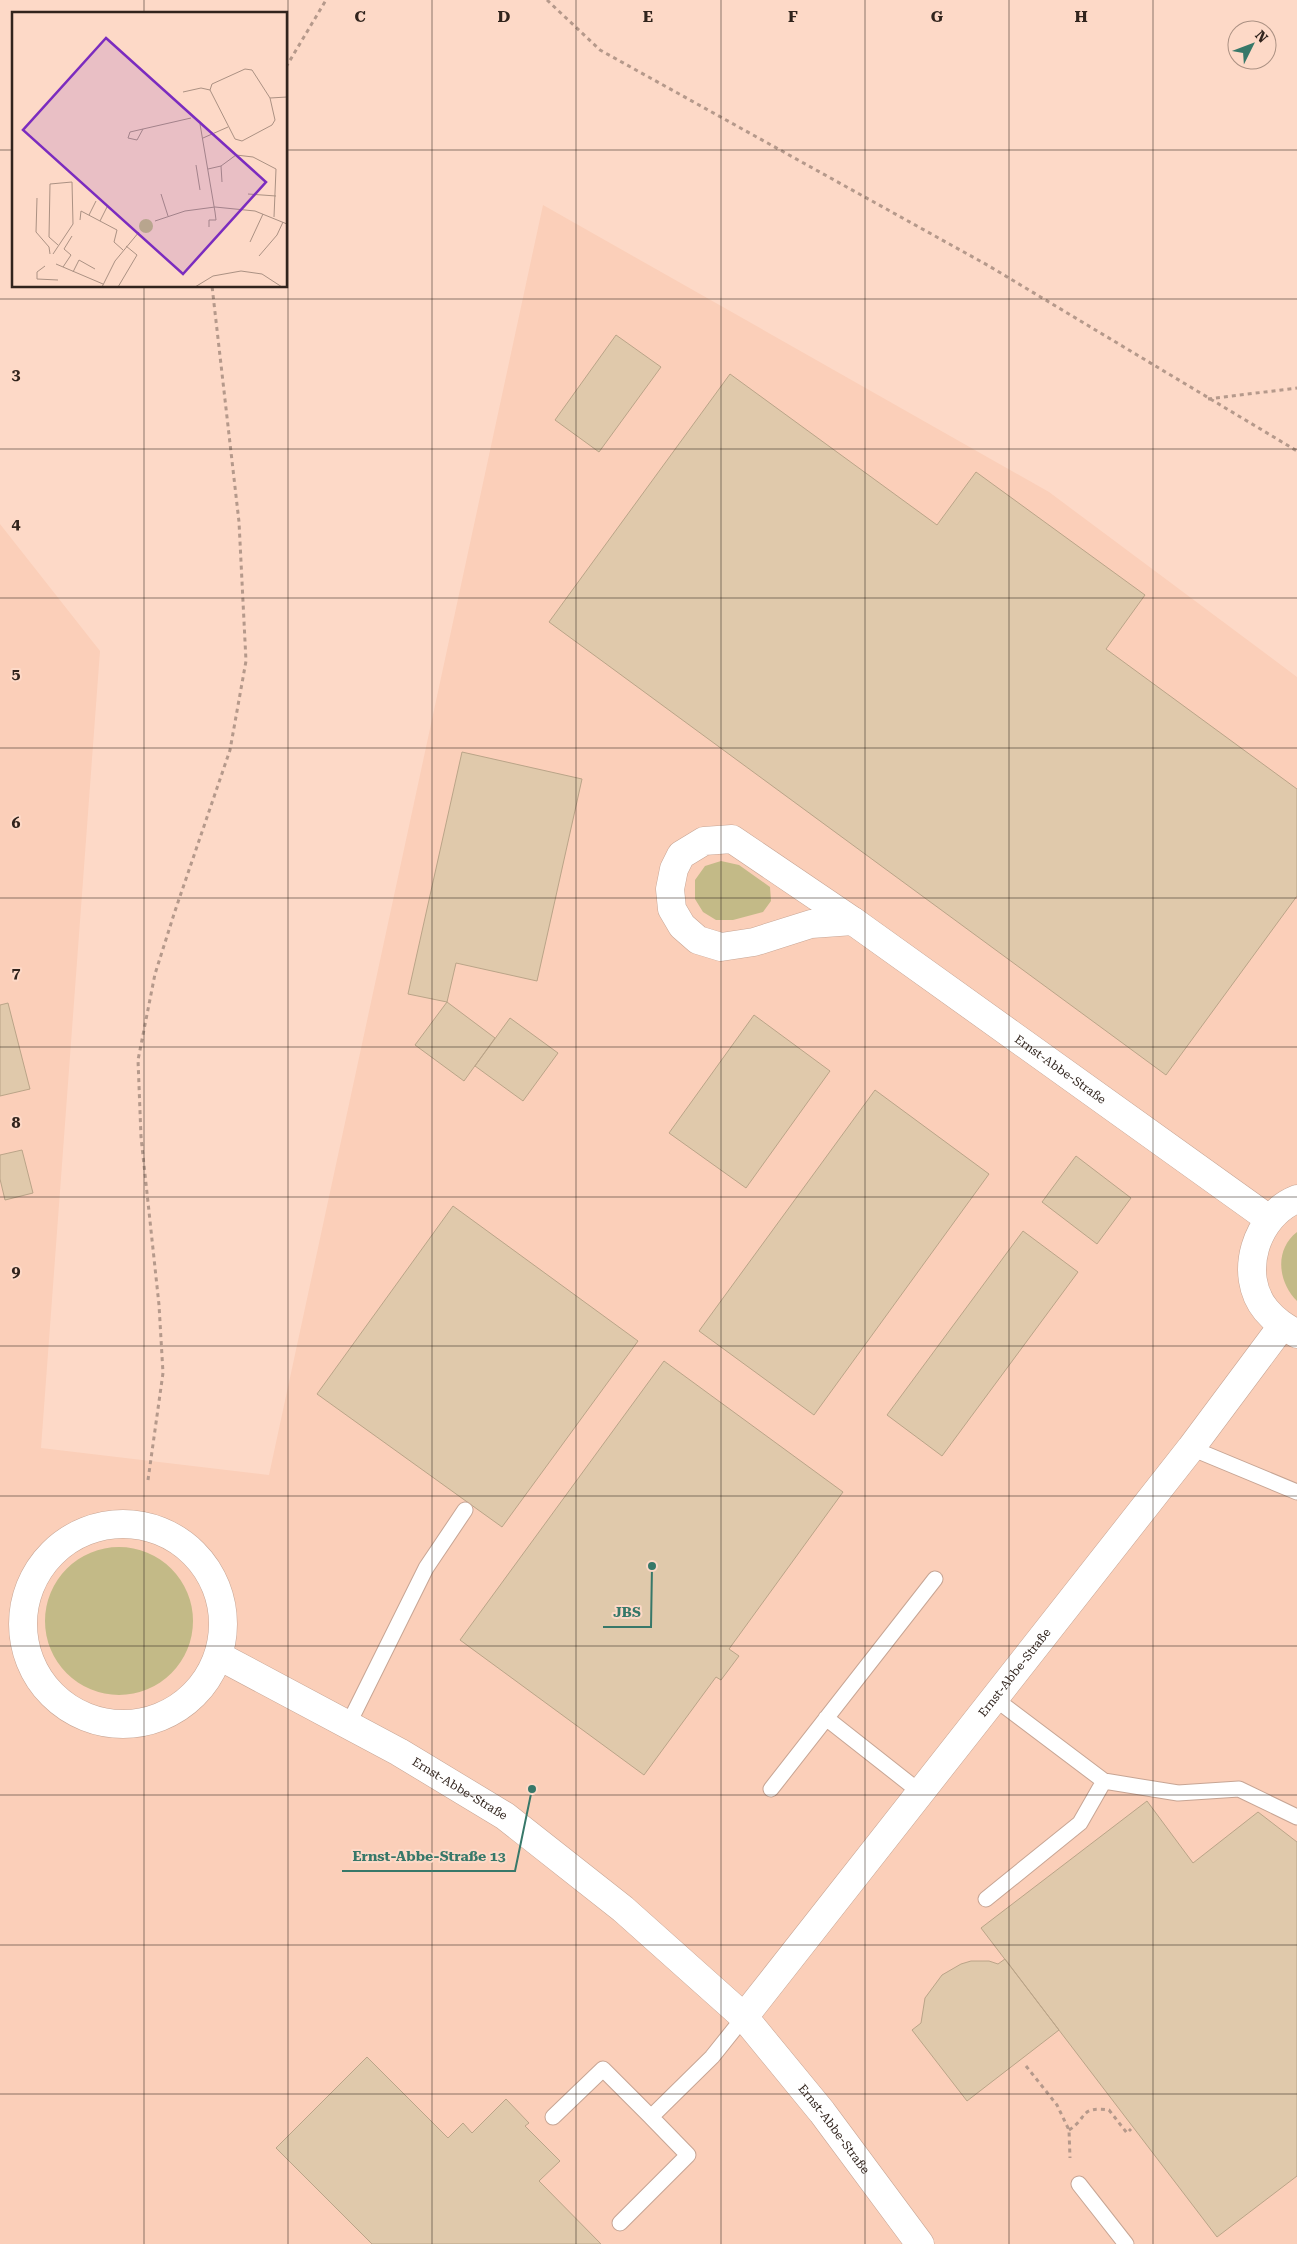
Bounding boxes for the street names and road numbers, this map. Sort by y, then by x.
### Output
street label: Ernst-Abbe-Straße [1012,1032,1109,1107]
street label: Ernst-Abbe-Straße [976,1625,1054,1720]
street label: Ernst-Abbe-Straße [410,1755,510,1823]
street label: Ernst-Abbe-Straße [795,2082,873,2177]

